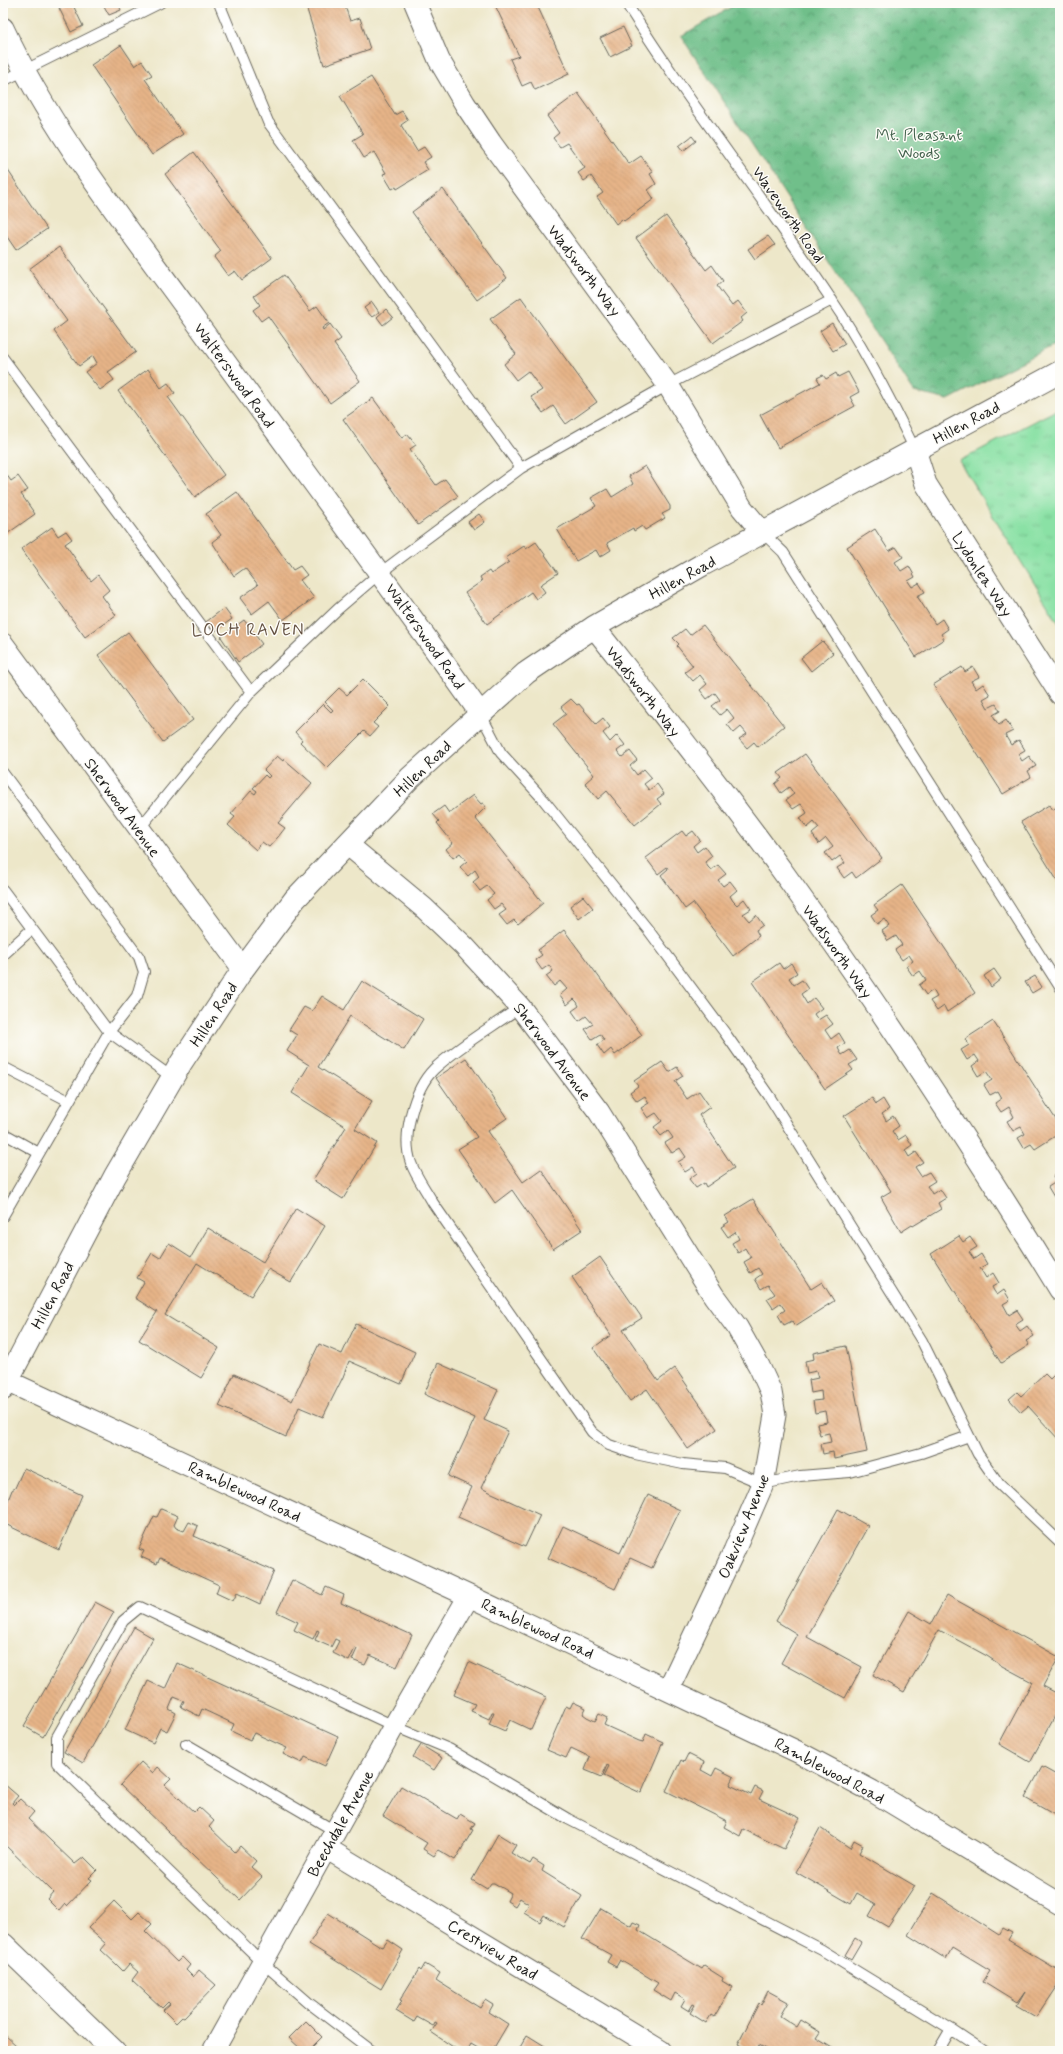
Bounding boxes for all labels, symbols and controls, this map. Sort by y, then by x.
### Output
park label: Mt. Pleasant Woods [876,125,962,164]
street label: Waveworth Road [747,162,829,267]
street label: Wadsworth Way [542,221,625,321]
street label: Walterswood Road [188,319,279,433]
street label: Hillen Road [929,397,1004,450]
street label: Lydonlea Way [947,528,1017,621]
street label: Hillen Road [646,551,720,605]
street label: Walterswood Road [380,579,469,694]
district label: LOCH RAVEN [191,619,305,641]
street label: Wadsworth Way [601,642,685,742]
street label: Hillen Road [389,736,457,802]
street label: Sherwood Avenue [79,754,165,862]
street label: Wadsworth Way [797,901,877,1003]
street label: Hillen Road [185,978,243,1051]
street label: Sherwood Avenue [508,999,596,1105]
street label: Hillen Road [27,1258,80,1333]
street label: Ramblewood Road [185,1457,304,1528]
street label: Oakview Avenue [714,1471,775,1582]
street label: Ramblewood Road [478,1594,597,1665]
street label: Ramblewood Road [770,1733,888,1809]
street label: Beechdale Avenue [303,1766,380,1881]
street label: Crestview Road [443,1915,541,1985]

